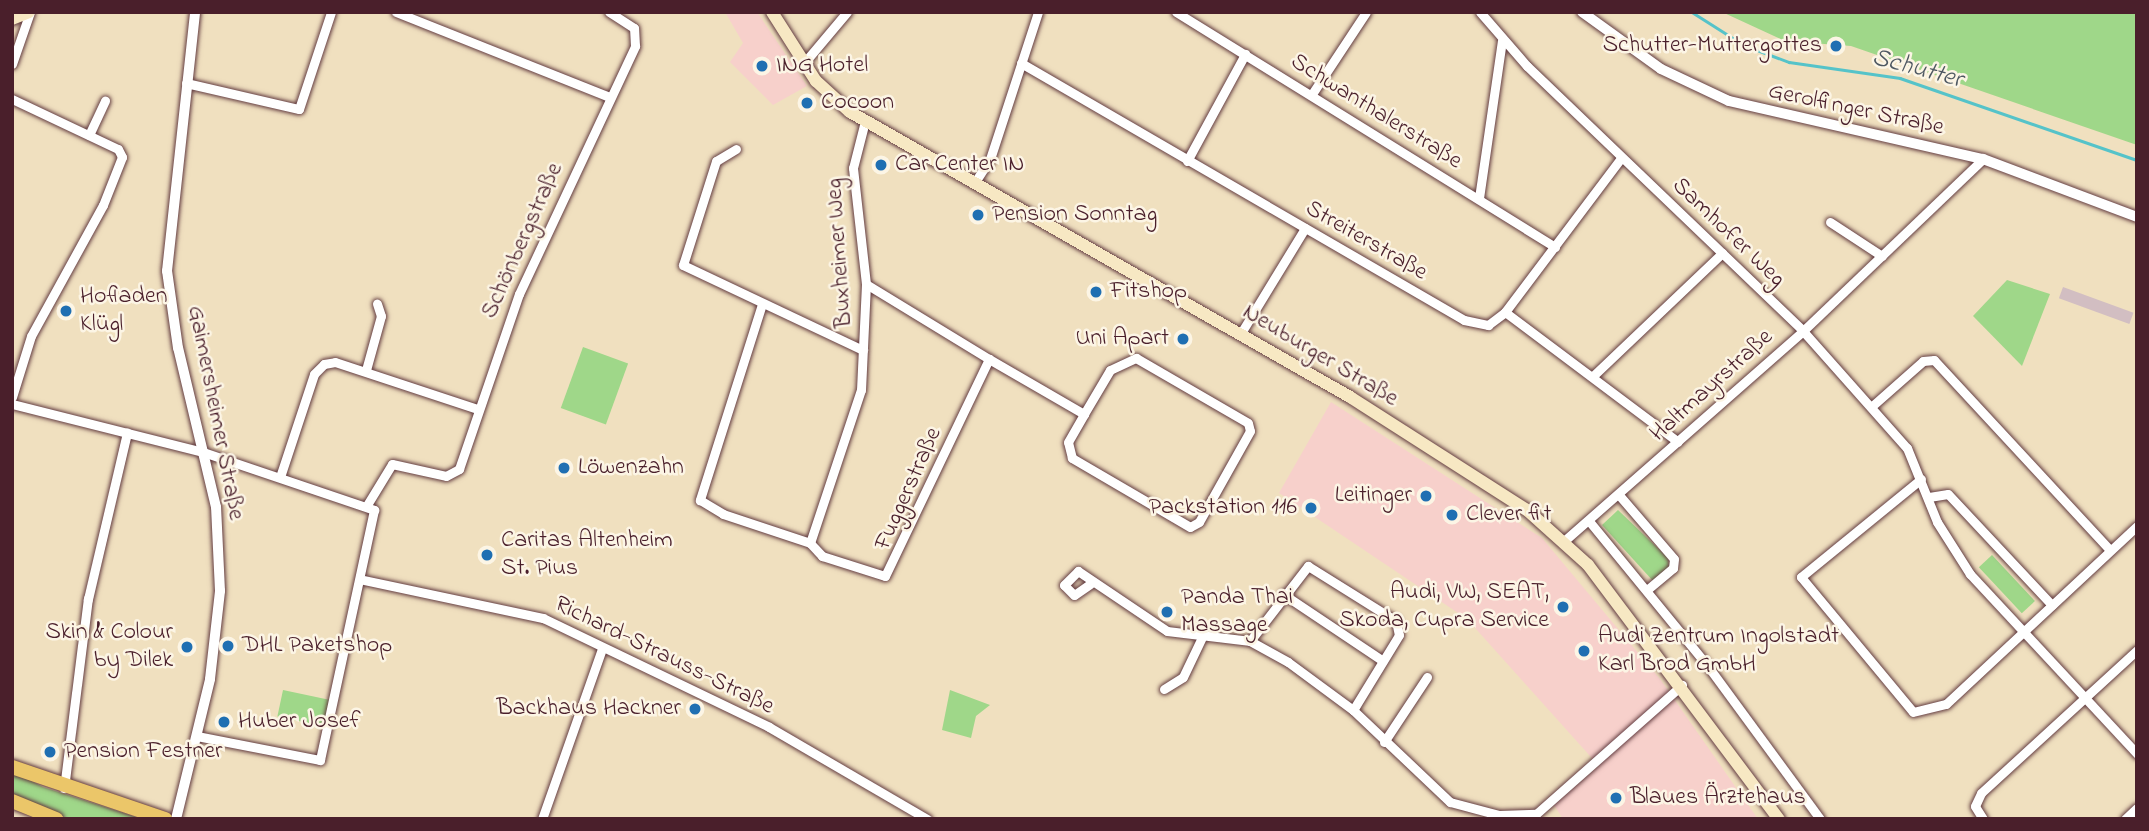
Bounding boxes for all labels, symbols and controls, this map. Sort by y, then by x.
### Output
place label: Schutter-Muttergottes [1603,32,1822,60]
marker: Schutter-Muttergottes [1828,38,1844,54]
water label: Schutter [1868,43,1966,97]
street label: Schwanthalerstraße [1285,48,1467,176]
place label: ING Hotel [776,52,868,80]
marker: ING Hotel [754,58,770,74]
street label: Gerolfinger Straße [1766,77,1946,143]
place label: Cocoon [821,89,894,117]
marker: Cocoon [799,95,815,111]
place label: Car Center IN [895,151,1024,179]
marker: Car Center IN [873,157,889,173]
street label: Schönbergstraße [476,159,570,323]
street label: Samhofer Weg [1665,172,1791,294]
street label: Buxheimer Weg [820,177,860,329]
street label: Streiterstraße [1300,194,1432,288]
place label: Pension Sonntag [992,201,1157,229]
marker: Pension Sonntag [970,207,986,223]
place label: Fitshop [1110,278,1187,306]
place label: Hofladen Klügl [80,283,168,339]
marker: Fitshop [1088,284,1104,300]
street label: Neuburger Straße [1237,298,1403,414]
marker: Hofladen Klügl [58,303,74,319]
street label: Gaimersheimer Straße [180,303,250,523]
street label: Haltmayrstraße [1645,323,1779,449]
place label: Uni Apart [1075,325,1169,353]
marker: Uni Apart [1175,331,1191,347]
street label: Fuggerstraße [869,423,949,555]
place label: Löwenzahn [578,454,684,482]
marker: Löwenzahn [556,460,572,476]
place label: Leitinger [1335,482,1412,510]
marker: Leitinger [1418,488,1434,504]
place label: Packstation 116 [1149,494,1297,522]
marker: Packstation 116 [1303,500,1319,516]
place label: Clever fit [1466,501,1552,529]
marker: Clever fit [1444,507,1460,523]
place label: Caritas Altenheim St. Pius [501,527,673,583]
marker: Caritas Altenheim St. Pius [479,547,495,563]
place label: Audi, VW, SEAT, Skoda, Cupra Service [1339,579,1549,635]
place label: Panda Thai Massage [1181,584,1293,640]
street label: Richard-Strauss-Straße [550,590,778,722]
marker: Audi, VW, SEAT, Skoda, Cupra Service [1555,599,1571,615]
marker: Panda Thai Massage [1159,604,1175,620]
place label: Skin & Colour by Dilek [45,619,173,675]
place label: Audi Zentrum Ingolstadt Karl Brod GmbH [1598,623,1839,679]
place label: DHL Paketshop [242,632,392,660]
marker: DHL Paketshop [220,638,236,654]
marker: Skin & Colour by Dilek [179,639,195,655]
marker: Audi Zentrum Ingolstadt Karl Brod GmbH [1576,643,1592,659]
place label: Backhaus Hackner [496,695,681,723]
marker: Backhaus Hackner [687,701,703,717]
place label: Huber Josef [238,708,361,736]
marker: Huber Josef [216,714,232,730]
place label: Pension Festner [64,738,222,766]
marker: Pension Festner [42,744,58,760]
place label: Blaues Ärztehaus [1630,784,1806,812]
marker: Blaues Ärztehaus [1608,790,1624,806]

